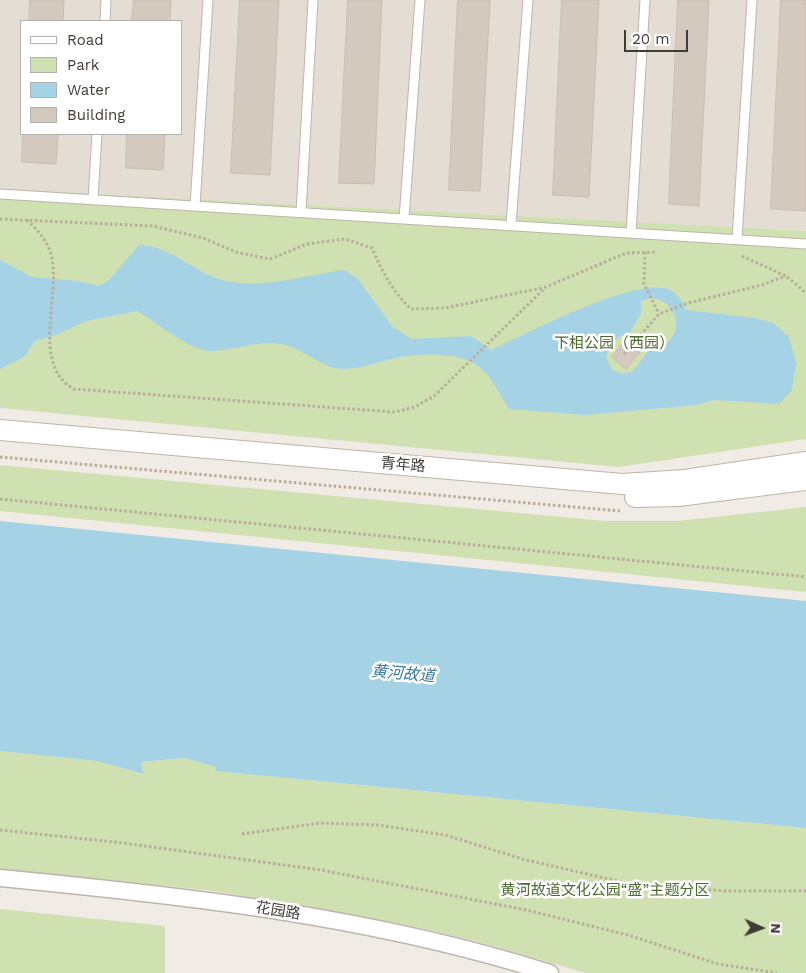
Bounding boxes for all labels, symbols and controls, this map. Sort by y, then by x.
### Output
legend [20,20,182,135]
scale bar [626,20,690,52]
text: 20 m [632,30,670,48]
text: Road [67,31,104,49]
text: Park [67,56,99,74]
text: Water [67,81,110,99]
text: Building [67,106,125,124]
park label: 下相公园（西园） [554,335,674,353]
street label: 青年路 [380,454,426,476]
water label: 黄河故道 [370,662,436,686]
park label: 黄河故道文化公园“盛”主题分区 [501,882,709,900]
street label: 花园路 [254,899,302,923]
north arrow [736,903,786,953]
text: N [768,923,784,934]

